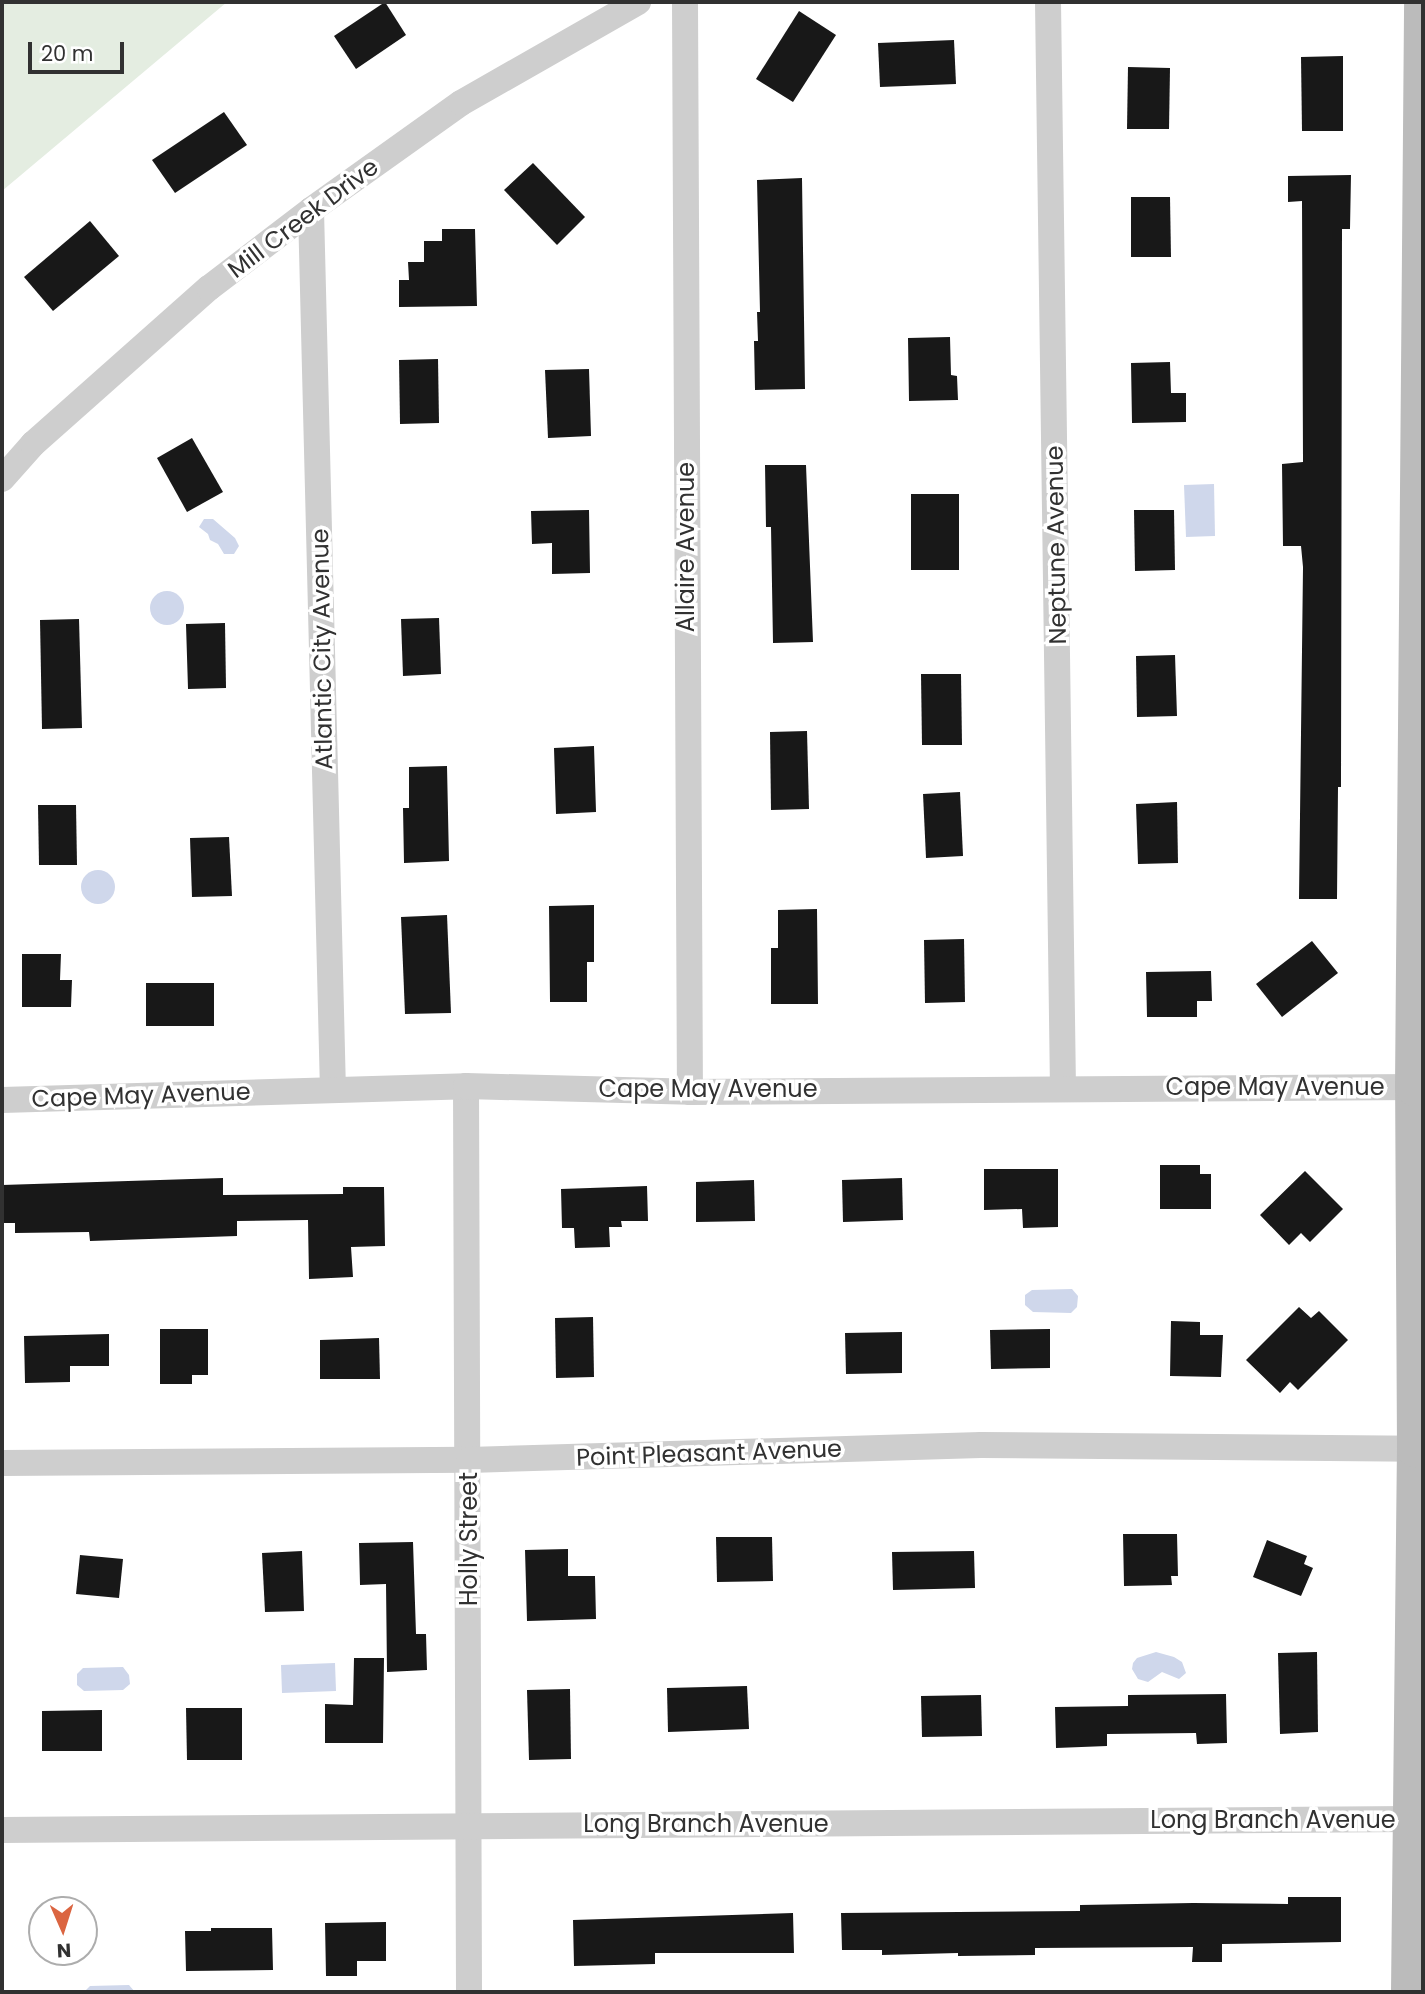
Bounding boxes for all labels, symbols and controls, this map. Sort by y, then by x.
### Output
scale bar [32,28,128,72]
text: 20 m [41,39,94,68]
street label: Mill Creek Drive [222,152,384,284]
street label: Neptune Avenue [1040,445,1072,645]
street label: Allaire Avenue [672,462,700,632]
street label: Atlantic City Avenue [305,528,339,770]
street label: Cape May Avenue [1165,1073,1385,1101]
street label: Cape May Avenue [598,1075,818,1103]
street label: Cape May Avenue [31,1077,251,1113]
street label: Point Pleasant Avenue [576,1434,842,1472]
street label: Holly Street [455,1472,483,1606]
street label: Long Branch Avenue [1150,1806,1396,1834]
street label: Long Branch Avenue [583,1810,829,1838]
north arrow [28,1896,98,1966]
text: N [56,1937,72,1964]

